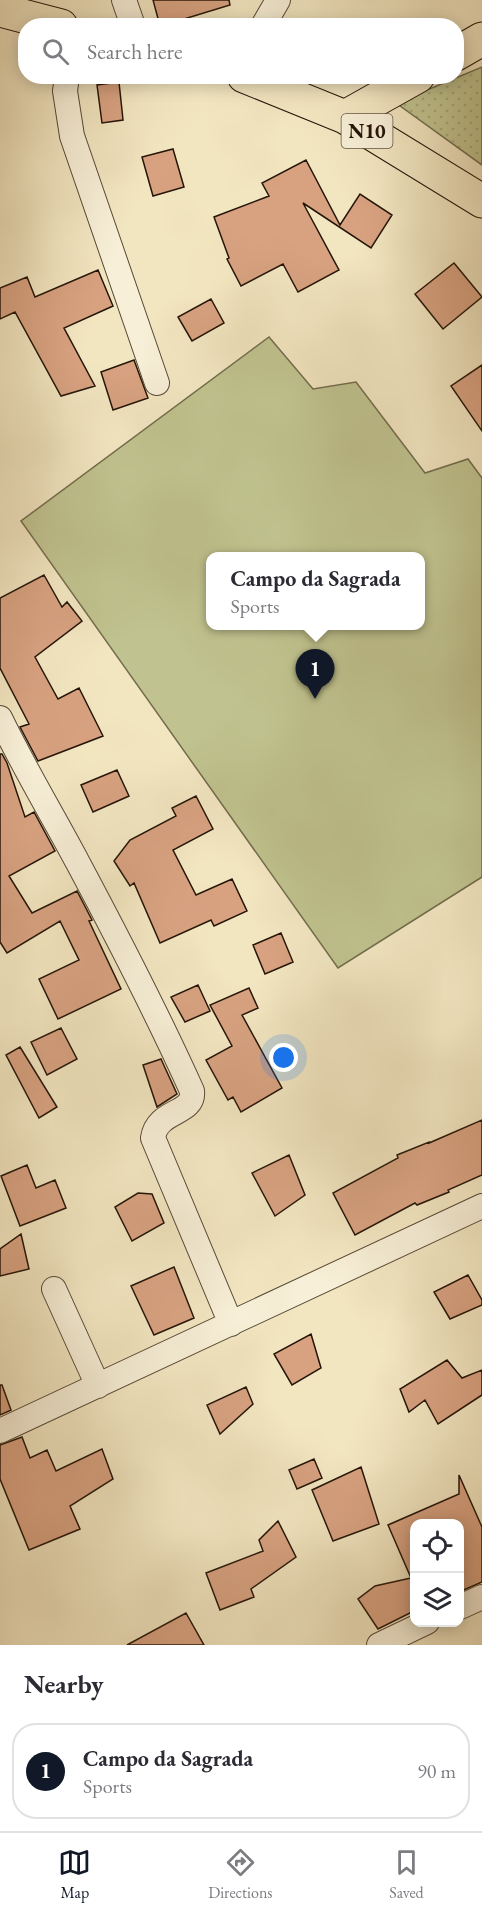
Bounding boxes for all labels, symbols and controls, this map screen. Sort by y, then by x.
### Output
search box [18,18,464,84]
icon: search [39,35,72,68]
text: Search here [87,37,182,66]
road number: N10 [342,114,392,148]
popup [206,552,425,630]
text: Campo da Sagrada [230,564,401,593]
text: Sports [230,593,279,619]
pin: 1 [296,650,334,699]
your location [269,1043,298,1072]
map controls [410,1519,464,1627]
button: locate [410,1519,464,1573]
button: layers [410,1573,464,1627]
text: Nearby [24,1667,104,1701]
text: Campo da Sagrada [83,1744,253,1773]
text: 1 [40,1758,51,1784]
text: 90 m [417,1758,456,1784]
text: Sports [83,1773,132,1799]
tab: Map [58,1846,91,1903]
tab: Directions [208,1846,273,1903]
tab: Saved [389,1846,424,1903]

